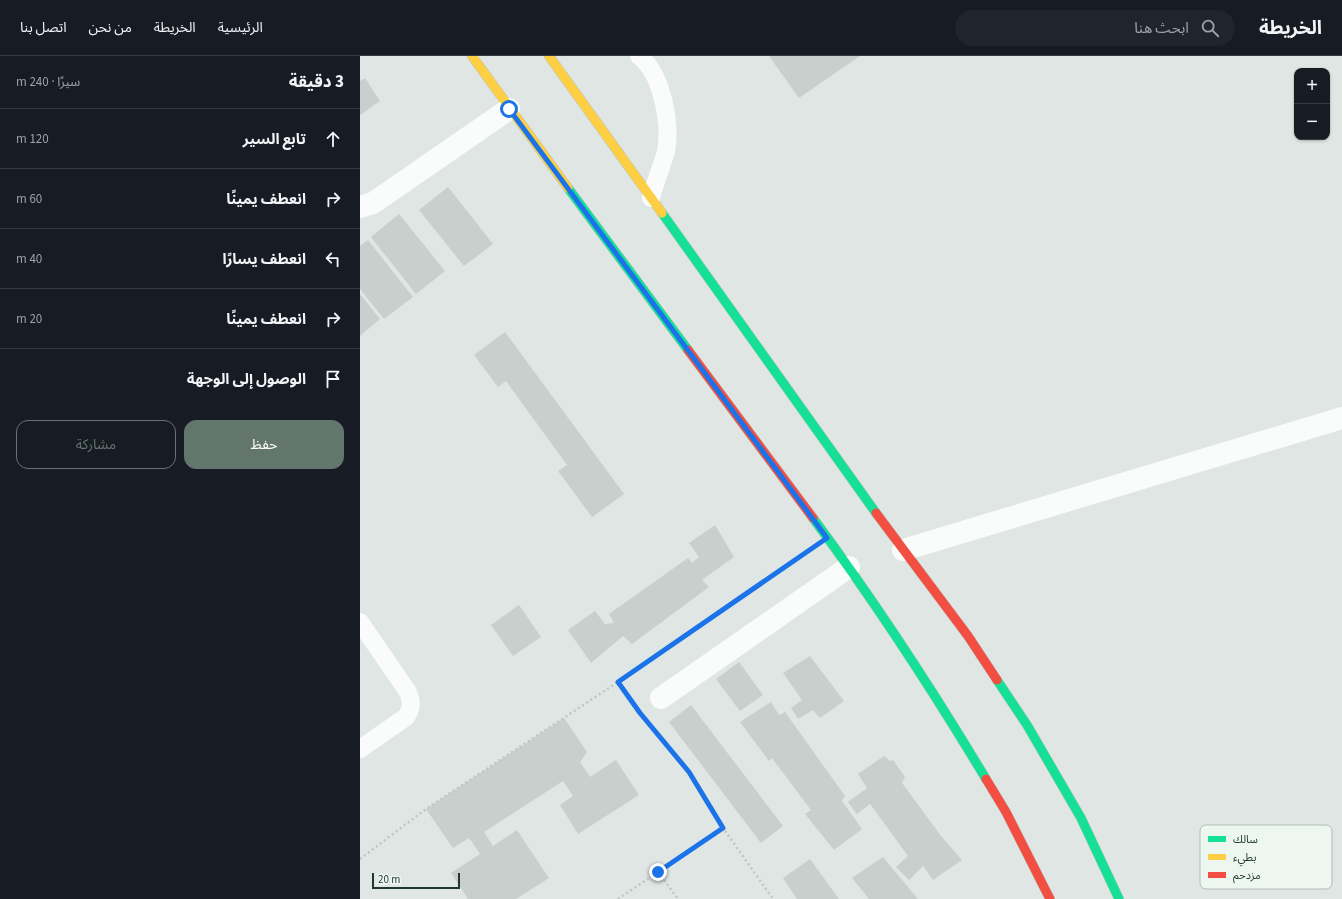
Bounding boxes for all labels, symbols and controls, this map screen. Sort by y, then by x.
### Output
search box [955,10,1235,46]
text: الخريطة [1259,15,1322,42]
icon: search [1199,17,1221,39]
text: اتصل بنا [20,18,66,38]
text: من نحن [88,18,132,38]
text: الخريطة [154,18,196,38]
text: الرئيسية [218,18,263,38]
text: ابحث هنا [1134,18,1189,39]
map controls [1294,68,1330,140]
button: + [1294,68,1330,104]
text: 3 دقيقة [289,70,344,94]
text: سيرًا · 240 m [16,73,80,91]
route start [500,100,518,118]
button: − [1294,104,1330,140]
icon: ahead [322,128,344,150]
text: تابع السير [243,129,306,150]
text: 120 m [16,130,49,148]
icon: right [322,188,344,210]
text: انعطف يمينًا [226,189,306,210]
text: 60 m [16,190,42,208]
icon: left [322,248,344,270]
text: انعطف يسارًا [222,249,306,270]
text: 40 m [16,250,42,268]
icon: right [322,308,344,330]
text: انعطف يمينًا [226,309,306,330]
text: 20 m [16,310,42,328]
icon: arrive [322,368,344,390]
text: الوصول إلى الوجهة [187,369,306,390]
button: مشاركة [16,420,176,469]
button: حفظ [184,420,344,469]
legend [1200,825,1332,889]
text: سالك [1233,832,1258,847]
text: بطيء [1233,850,1256,867]
route end [649,863,667,881]
text: مزدحم [1233,868,1261,884]
scale bar [372,871,460,890]
text: 20 m [378,872,400,887]

